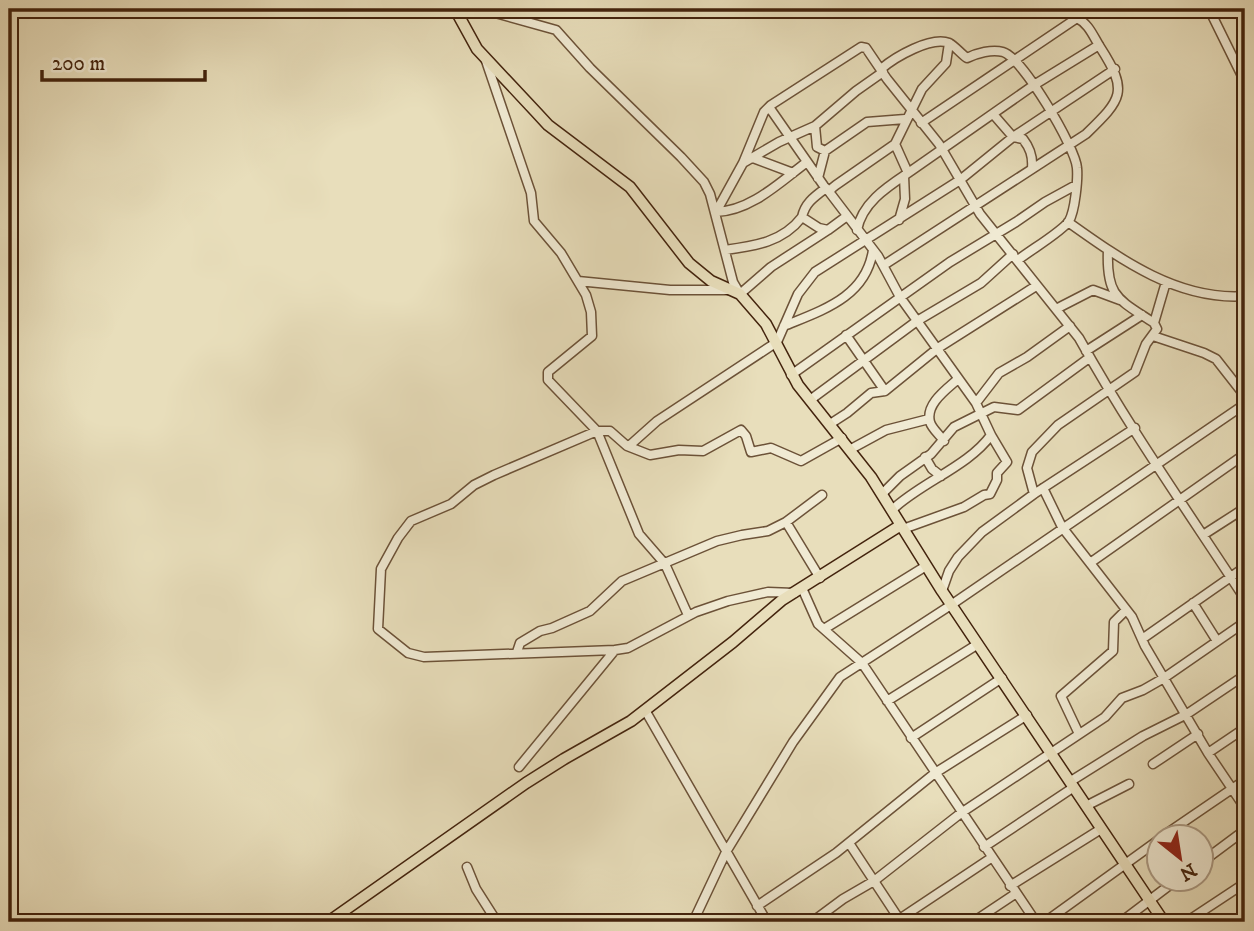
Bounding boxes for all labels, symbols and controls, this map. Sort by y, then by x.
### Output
scale bar [42,38,205,82]
text: 200 m [52,51,105,77]
north arrow [1146,822,1216,892]
text: N [1175,858,1200,885]

